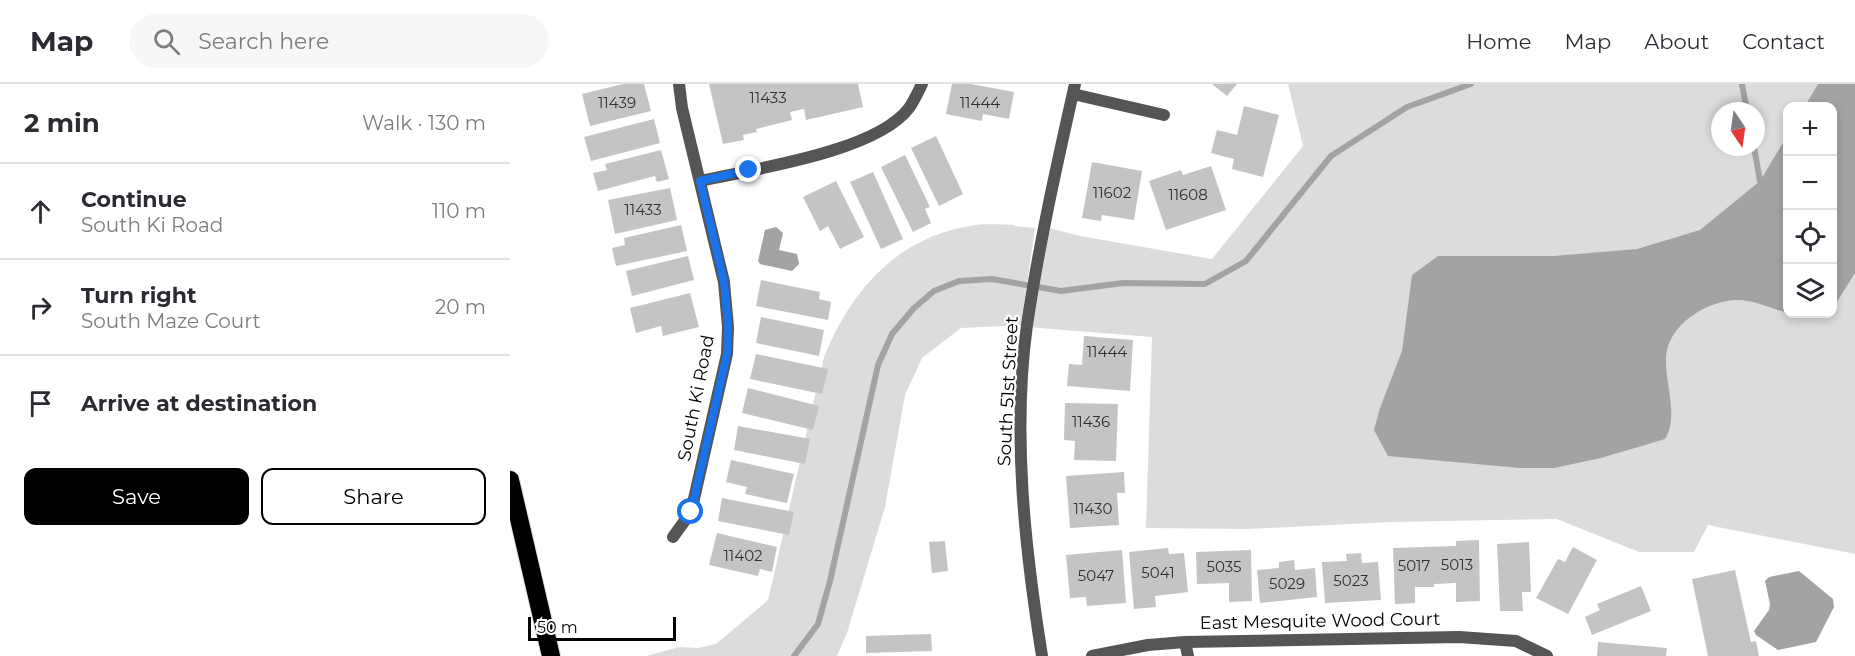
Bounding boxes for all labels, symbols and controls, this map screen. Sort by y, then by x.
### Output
search box [129,14,549,68]
text: Map [30,24,93,58]
icon: search [150,25,183,58]
text: Search here [198,28,329,55]
text: Home [1466,29,1531,54]
text: Map [1564,29,1611,54]
text: About [1644,29,1709,54]
text: Contact [1742,29,1825,54]
house number: 11433 [749,88,787,107]
house number: 11439 [598,93,636,112]
house number: 11444 [960,93,1000,112]
north arrow [1711,102,1765,156]
map controls [1783,102,1837,318]
button: + [1783,102,1837,156]
text: 2 min [24,107,100,139]
text: Walk · 130 m [362,111,486,135]
route end [735,156,761,182]
button: − [1783,156,1837,210]
house number: 11602 [1093,183,1131,202]
house number: 11608 [1168,185,1208,204]
text: Continue [81,186,187,213]
icon: ahead [24,195,57,228]
text: 110 m [432,199,486,223]
house number: 11433 [624,200,662,219]
button: locate [1783,210,1837,264]
text: South Ki Road [81,213,223,237]
button: layers [1783,264,1837,318]
text: Turn right [81,282,196,309]
icon: right [24,291,57,324]
text: 20 m [435,295,486,319]
text: South Maze Court [81,309,261,333]
street label: South 51st Street [993,315,1023,467]
street label: South Ki Road [673,333,719,463]
house number: 11444 [1087,342,1127,361]
icon: arrive [24,387,57,420]
text: Arrive at destination [81,390,317,417]
house number: 11436 [1072,412,1110,431]
button: Save [24,468,249,525]
button: Share [261,468,486,525]
route start [677,498,703,524]
house number: 11430 [1074,499,1113,518]
house number: 11402 [723,546,763,565]
house number: 5013 [1441,555,1473,574]
house number: 5017 [1398,556,1430,575]
house number: 5035 [1206,557,1242,576]
house number: 5041 [1141,563,1175,582]
house number: 5047 [1078,566,1114,585]
house number: 5023 [1333,571,1369,590]
house number: 5029 [1269,574,1305,593]
street label: East Mesquite Wood Court [1199,608,1441,634]
scale bar [528,614,676,642]
text: 50 m [537,618,578,637]

